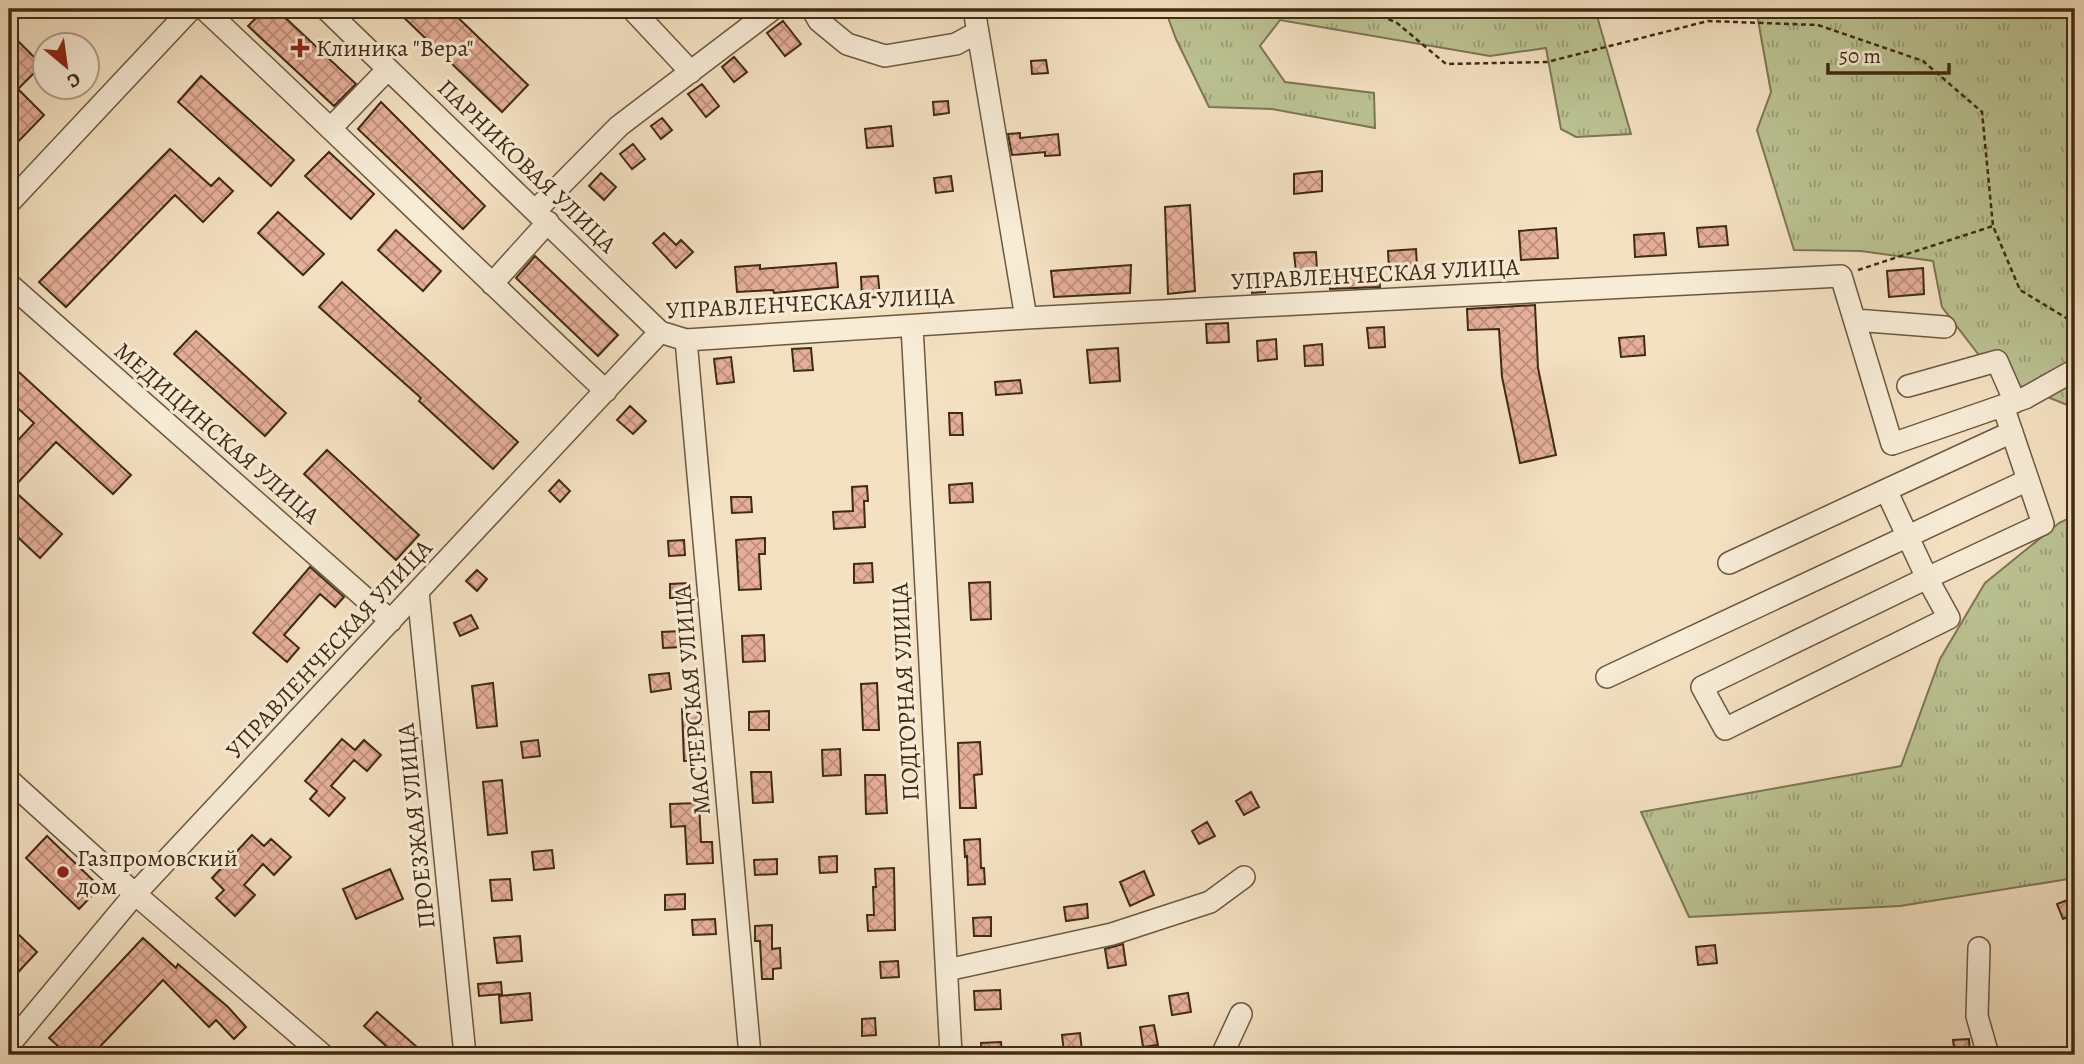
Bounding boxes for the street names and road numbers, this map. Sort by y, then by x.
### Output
street label: ПАРНИКОВАЯ УЛИЦА [431,72,624,261]
street label: УПРАВЛЕНЧЕСКАЯ УЛИЦА [1230,250,1521,298]
street label: УПРАВЛЕНЧЕСКАЯ УЛИЦА [665,279,956,327]
street label: МЕДИЦИНСКАЯ УЛИЦА [108,335,327,532]
street label: УПРАВЛЕНЧЕСКАЯ УЛИЦА [219,532,440,766]
street label: ПОДГОРНАЯ УЛИЦА [883,581,927,802]
street label: МАСТЕРСКАЯ УЛИЦА [666,583,718,816]
street label: ПРОЕЗЖАЯ УЛИЦА [389,721,443,930]

